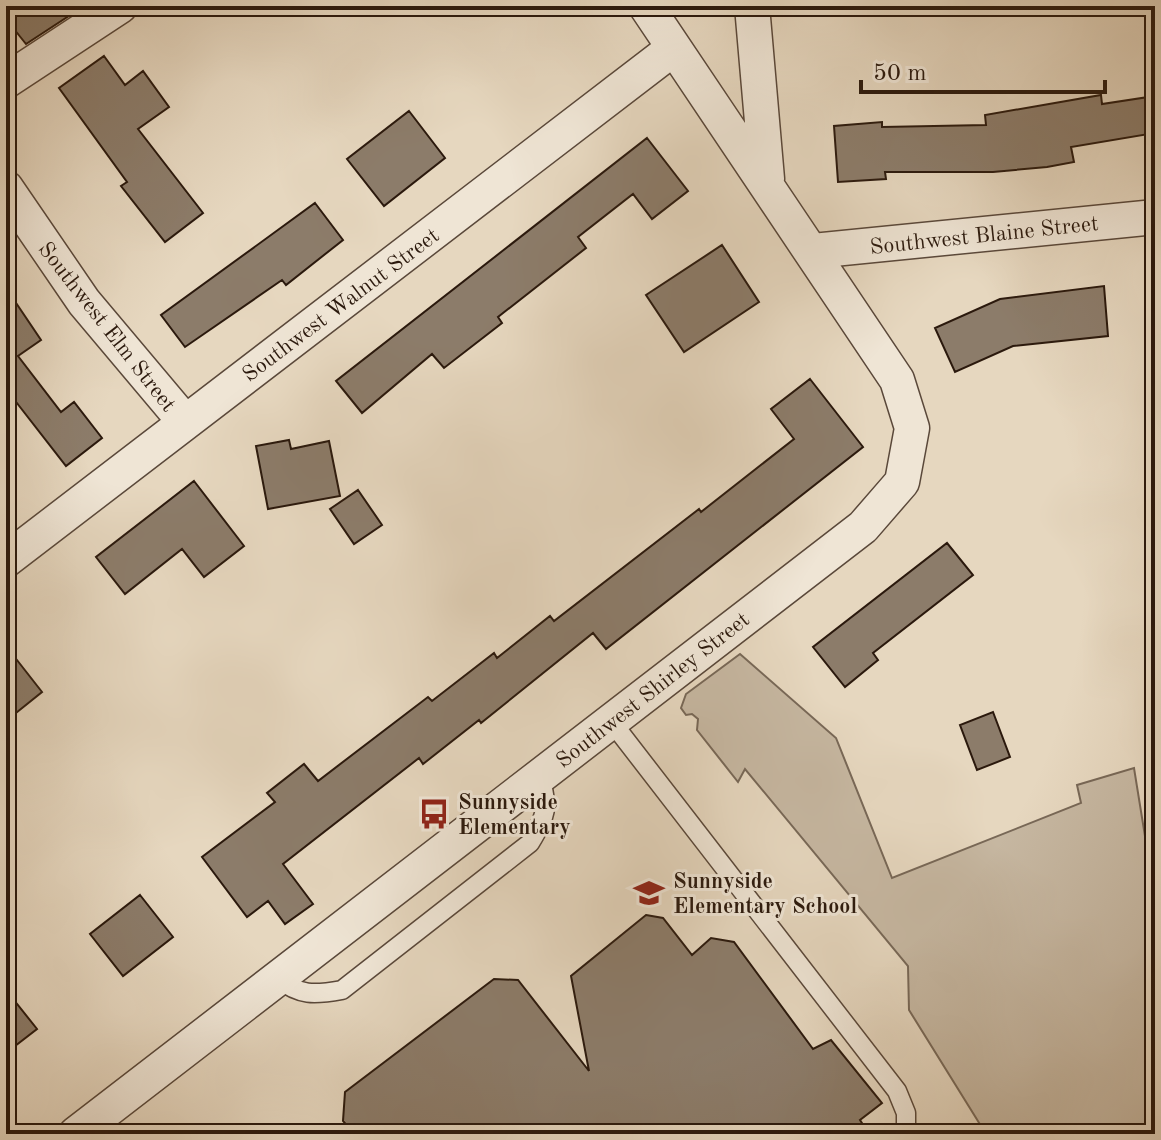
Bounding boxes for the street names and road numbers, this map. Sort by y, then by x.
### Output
street label: Southwest Blaine Street [869,213,1100,259]
street label: Southwest Walnut Street [239,225,444,387]
street label: Southwest Elm Street [34,238,179,416]
street label: Southwest Shirley Street [553,609,754,773]

